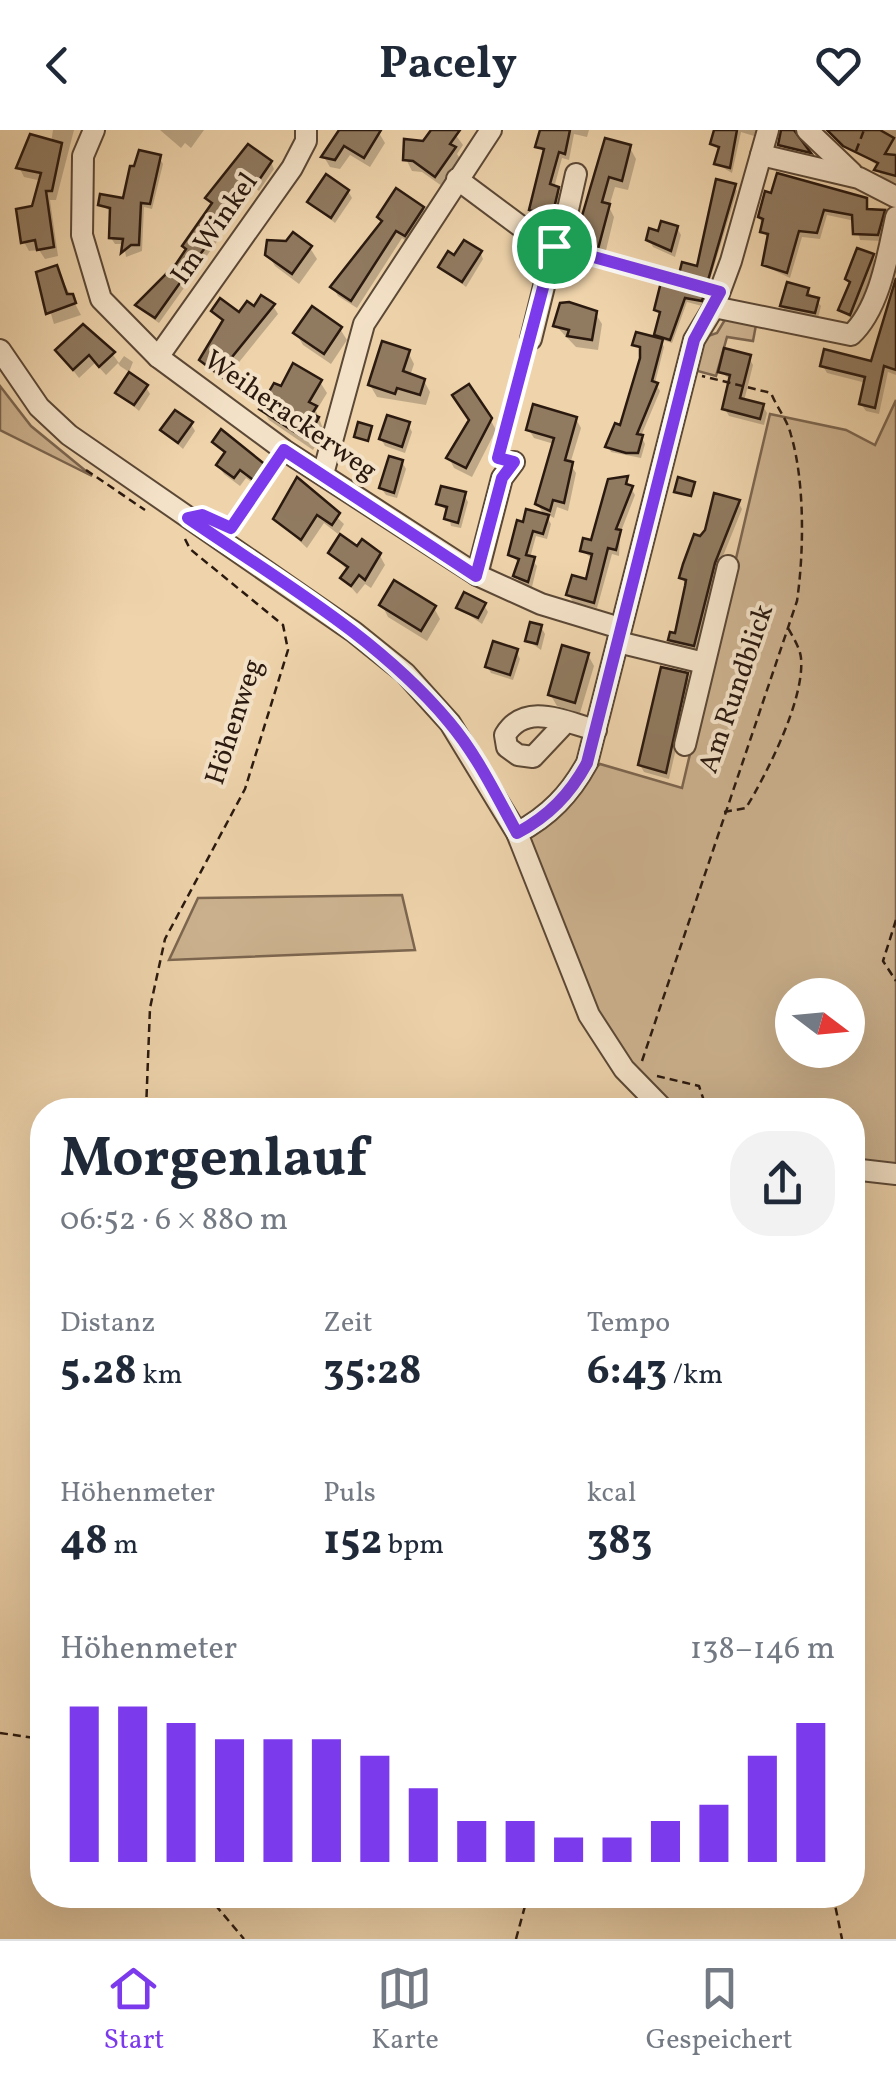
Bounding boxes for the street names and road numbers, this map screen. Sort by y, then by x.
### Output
street label: Im Winkel [162,165,268,293]
street label: Weiherackerweg [195,342,385,490]
street label: Am Rundblick [690,599,784,779]
street label: Höhenweg [196,654,274,790]

